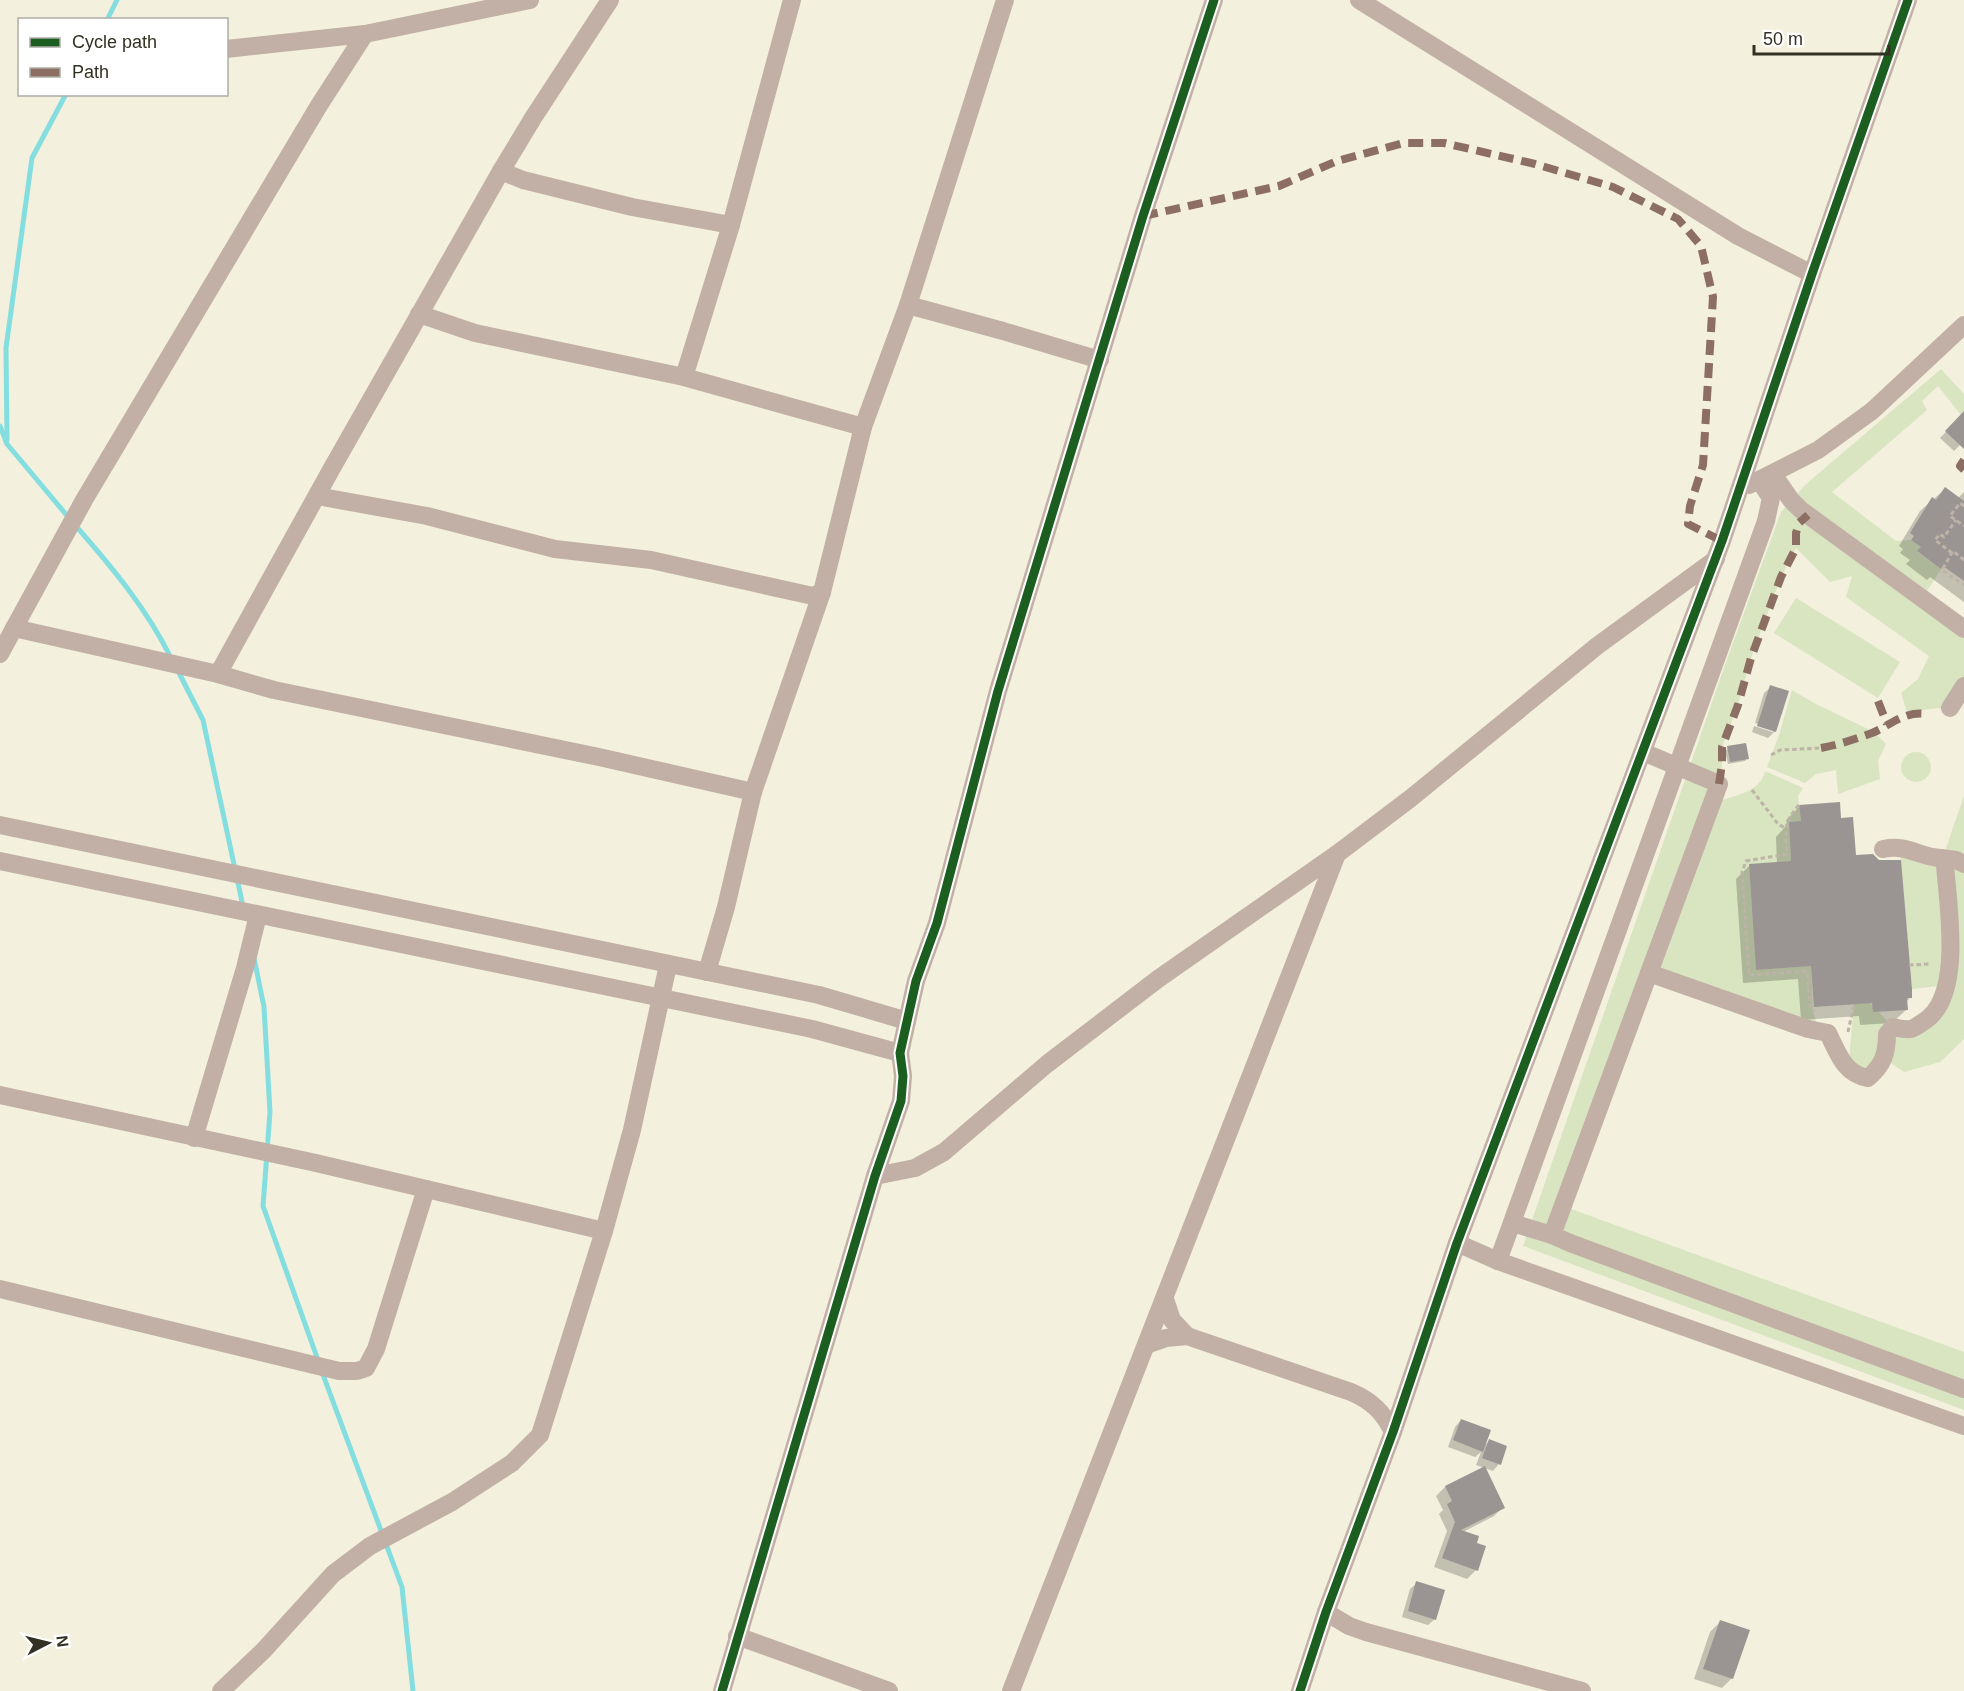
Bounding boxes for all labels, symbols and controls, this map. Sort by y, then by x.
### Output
legend [18,18,228,96]
scale bar [1754,18,1889,56]
text: 50 m [1763,29,1803,49]
text: Cycle path [72,32,157,52]
text: Path [72,62,109,82]
north arrow [18,1613,78,1673]
text: N [53,1634,72,1648]

